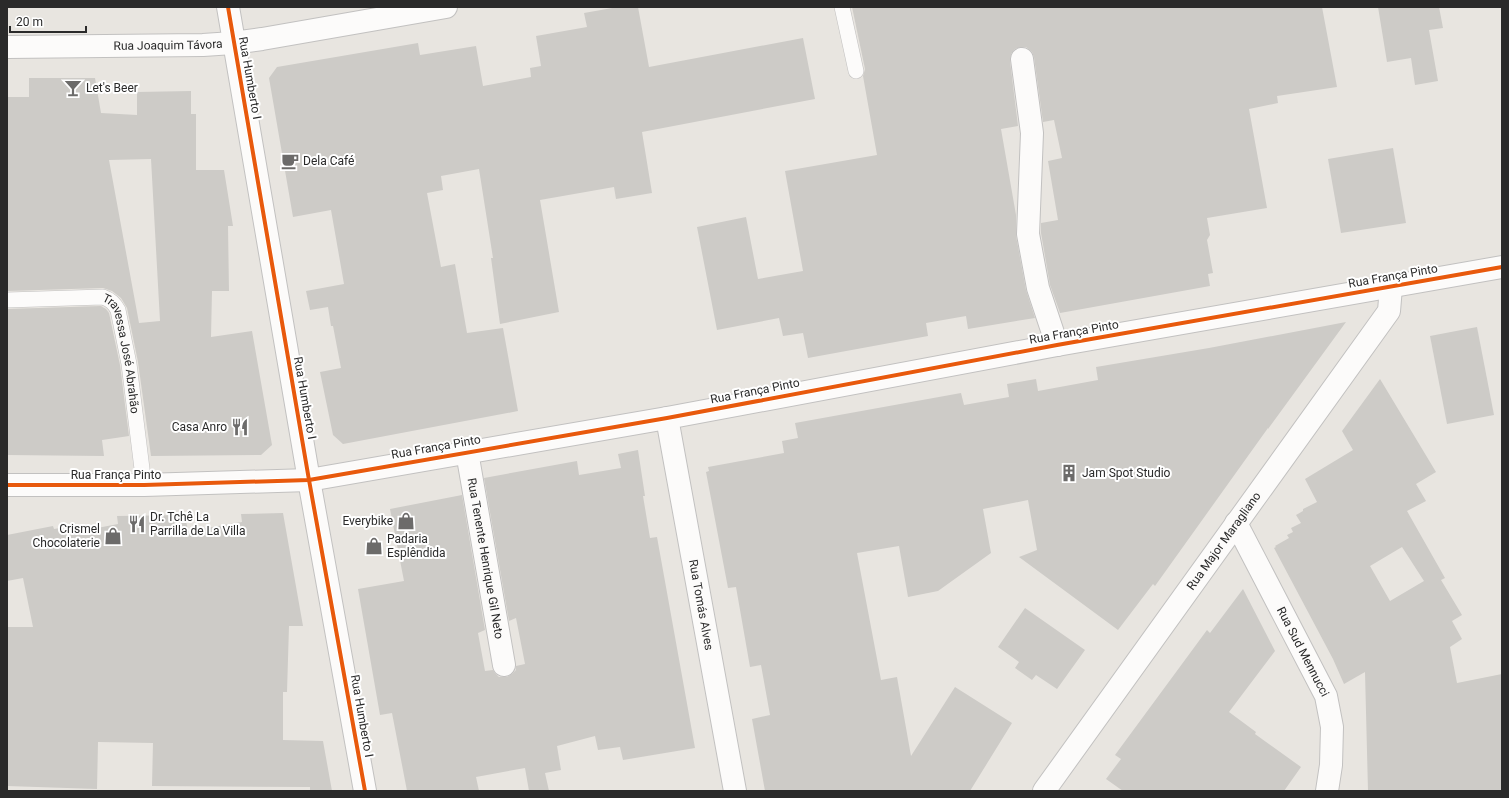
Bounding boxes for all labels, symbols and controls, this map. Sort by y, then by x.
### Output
scale bar [10,8,86,34]
text: 20 m [16,15,43,29]
street label: Rua Humberto I [236,36,264,120]
street label: Rua Joaquim Távora [113,37,223,53]
bar icon: Let's Beer [63,78,83,98]
place label: Let's Beer [86,81,138,95]
cafe icon: Dela Café [280,151,300,171]
place label: Dela Café [303,154,354,168]
street label: Rua França Pinto [1347,261,1439,291]
street label: Travessa José Abrahão [101,291,142,415]
street label: Rua França Pinto [1028,317,1120,347]
street label: Rua Humberto I [291,356,319,440]
street label: Rua França Pinto [709,375,801,407]
restaurant icon: Casa Anro [230,417,250,437]
place label: Casa Anro [172,420,227,434]
street label: Rua França Pinto [390,432,482,462]
building icon: Jam Spot Studio [1059,463,1079,483]
place label: Jam Spot Studio [1082,466,1171,480]
street label: Rua França Pinto [71,468,161,482]
street label: Rua Tenente Henrique Gil Neto [465,477,506,640]
street label: Rua Major Maragliano [1184,489,1264,593]
place label: Dr. Tchê La Parrilla de La Villa [150,510,245,538]
shop icon: Everybike [396,511,416,531]
restaurant icon: Dr. Tchê La Parrilla de La Villa [127,514,147,534]
place label: Everybike [342,514,393,528]
place label: Crismel Chocolaterie [33,522,100,550]
shop icon: Crismel Chocolaterie [103,526,123,546]
place label: Padaria Esplêndida [387,532,446,560]
shop icon: Padaria Esplêndida [364,536,384,556]
street label: Rua Tomás Alves [686,558,716,651]
street label: Rua Sud Mennucci [1274,604,1332,699]
street label: Rua Humberto I [348,674,376,758]

